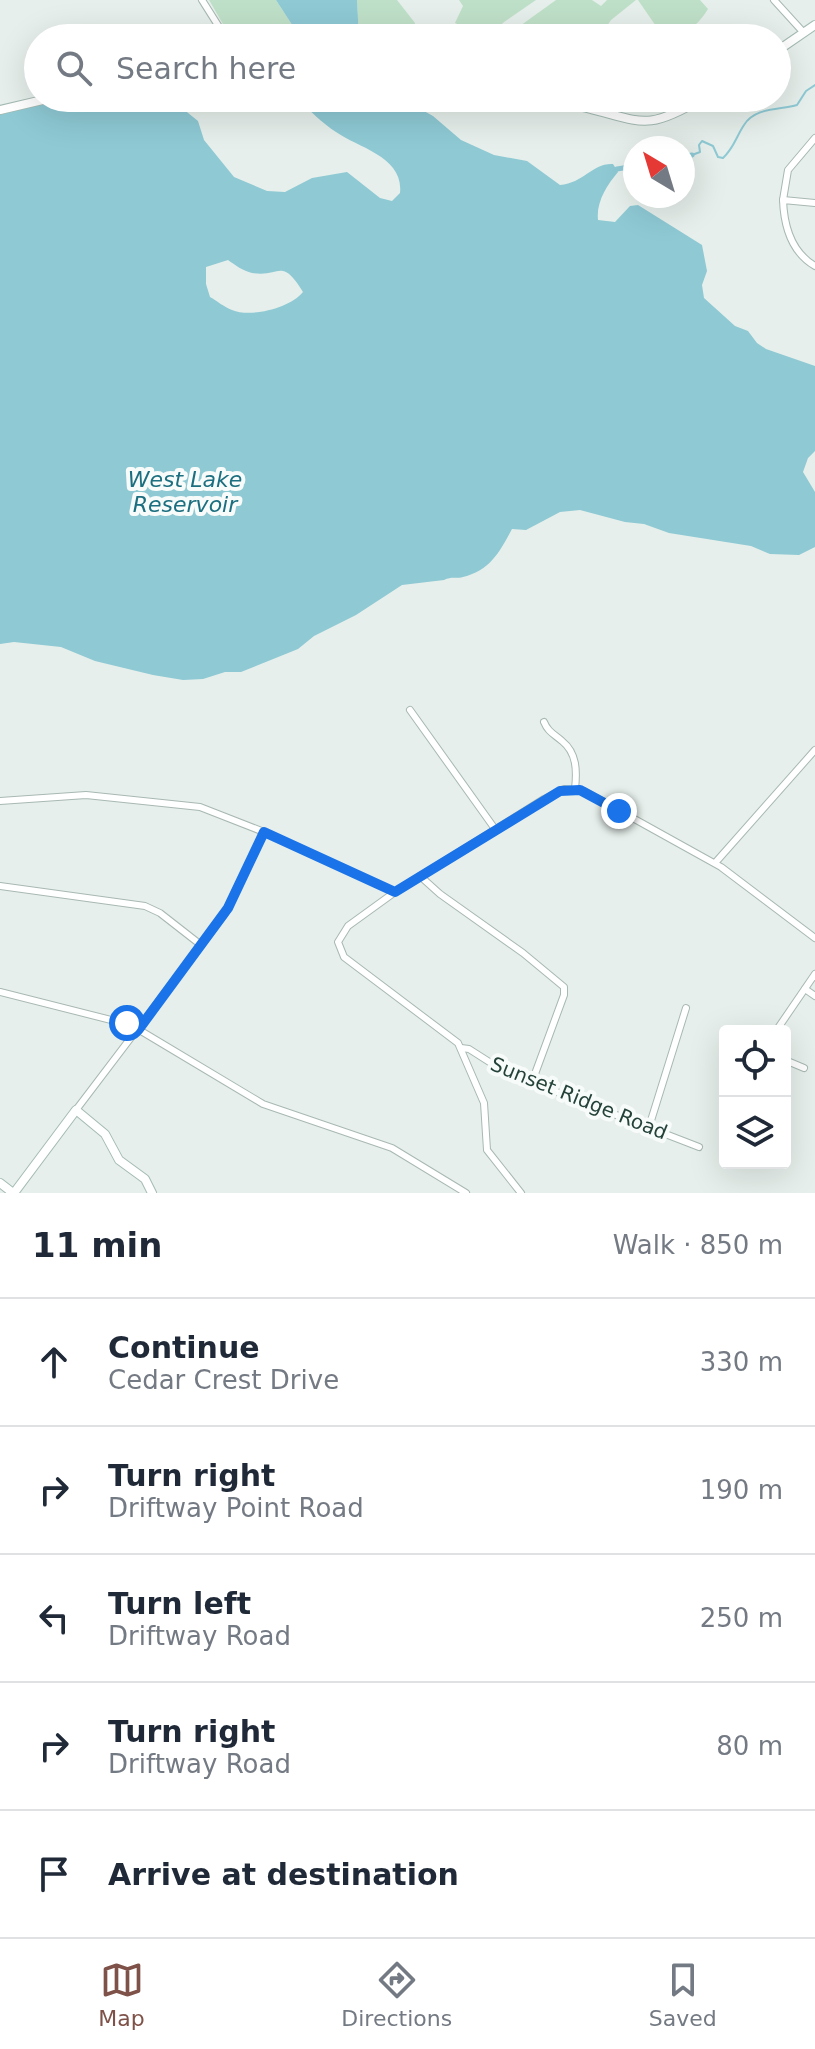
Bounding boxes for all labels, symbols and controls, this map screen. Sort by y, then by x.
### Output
search box [24,24,791,112]
icon: search [52,46,96,90]
text: Search here [116,51,296,86]
north arrow [623,136,695,208]
water label: West Lake Reservoir [128,467,242,517]
route end [601,793,637,829]
route start [109,1005,145,1041]
map controls [719,1025,791,1169]
button: locate [719,1025,791,1097]
street label: Sunset Ridge Road [487,1052,671,1144]
button: layers [719,1097,791,1169]
text: 11 min [32,1225,162,1265]
text: Walk · 850 m [613,1230,783,1260]
text: Continue [108,1330,260,1365]
icon: ahead [32,1340,76,1384]
text: 330 m [700,1347,783,1377]
text: Cedar Crest Drive [108,1365,339,1395]
text: Turn right [108,1458,275,1493]
icon: right [32,1468,76,1512]
text: 190 m [700,1475,783,1505]
text: Driftway Point Road [108,1493,364,1523]
text: Turn left [108,1586,251,1621]
icon: left [32,1596,76,1640]
text: 250 m [700,1603,783,1633]
text: Driftway Road [108,1621,291,1651]
text: Turn right [108,1714,275,1749]
icon: right [32,1724,76,1768]
text: 80 m [716,1731,783,1761]
text: Driftway Road [108,1749,291,1779]
icon: arrive [32,1852,76,1896]
text: Arrive at destination [108,1857,459,1892]
tab: Map [98,1958,145,2031]
tab: Directions [341,1958,452,2031]
tab: Saved [649,1958,717,2031]

